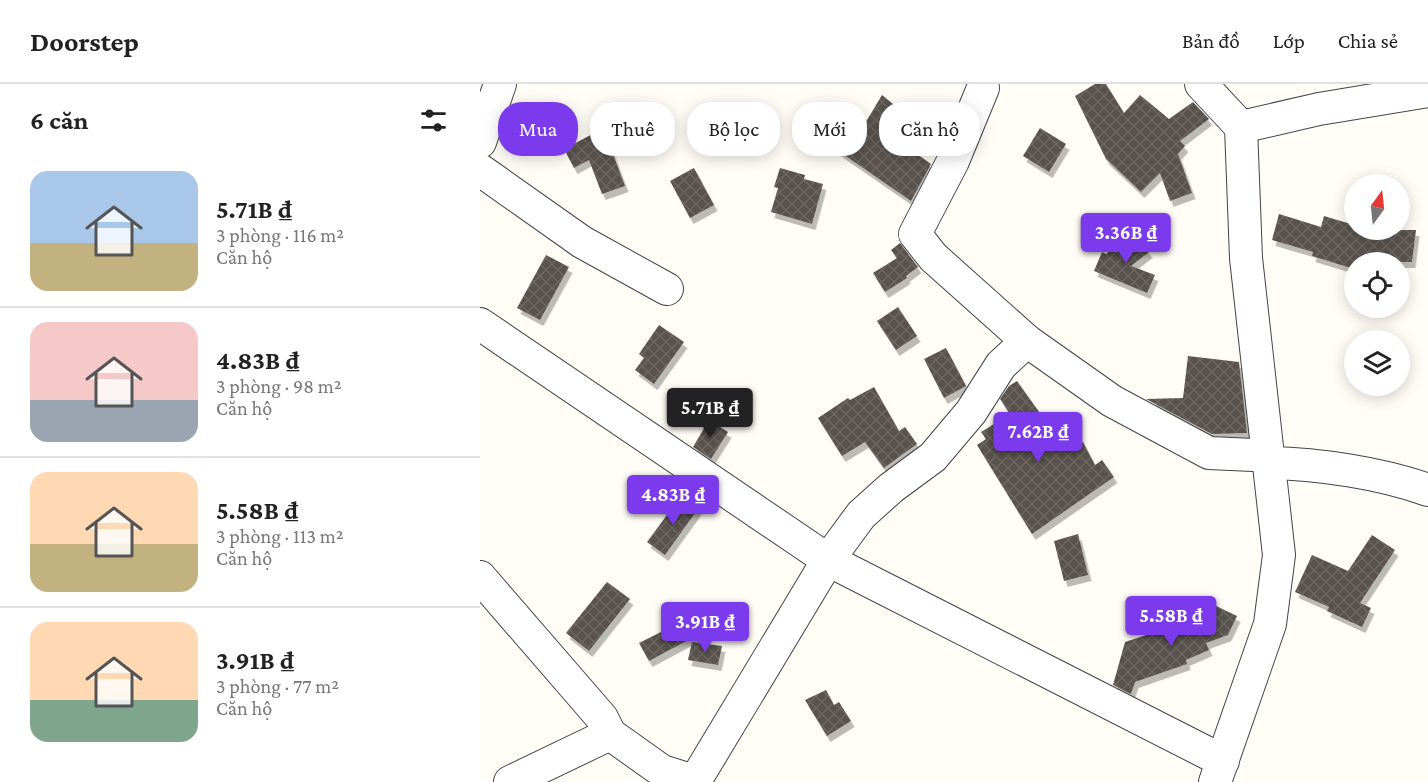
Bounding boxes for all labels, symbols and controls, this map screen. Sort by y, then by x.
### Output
text: Doorstep [30,26,139,57]
text: Bản đồ [1182,29,1240,53]
text: Lớp [1273,29,1305,53]
text: Chia sẻ [1338,29,1398,53]
chip: Mua [498,102,578,156]
chip: Thuê [590,102,675,156]
chip: Bộ lọc [687,102,780,156]
chip: Mới [792,102,867,156]
chip: Căn hộ [879,102,980,156]
icon: filters [417,104,450,137]
text: 6 căn [30,106,88,135]
north arrow [1344,174,1410,240]
map controls [1344,174,1410,396]
icon: home [78,195,150,267]
text: 5.71B ₫ [216,195,292,224]
pin: 3.36B ₫ [1071,213,1181,264]
text: 3.36B ₫ [1095,221,1157,243]
text: 3 phòng · 116 m² [216,224,344,246]
text: Căn hộ [216,246,272,268]
button: locate [1344,252,1410,318]
button: layers [1344,330,1410,396]
icon: home [78,346,150,418]
text: 4.83B ₫ [216,346,299,375]
text: 3 phòng · 98 m² [216,375,342,397]
pin: 5.71B ₫ [655,388,765,439]
text: 5.71B ₫ [681,396,739,418]
text: Căn hộ [216,397,272,419]
pin: 7.62B ₫ [983,412,1093,463]
text: 7.62B ₫ [1007,420,1069,442]
pin: 4.83B ₫ [618,475,728,526]
text: 4.83B ₫ [641,483,705,505]
icon: home [78,496,150,568]
text: 5.58B ₫ [216,496,298,525]
text: 3 phòng · 113 m² [216,525,344,547]
text: Căn hộ [216,547,272,569]
pin: 5.58B ₫ [1116,596,1226,647]
pin: 3.91B ₫ [650,602,760,653]
text: 5.58B ₫ [1139,604,1203,626]
text: 3.91B ₫ [675,610,735,632]
icon: home [78,646,150,718]
text: 3.91B ₫ [216,646,294,675]
text: 3 phòng · 77 m² [216,675,339,697]
text: Căn hộ [216,697,272,719]

